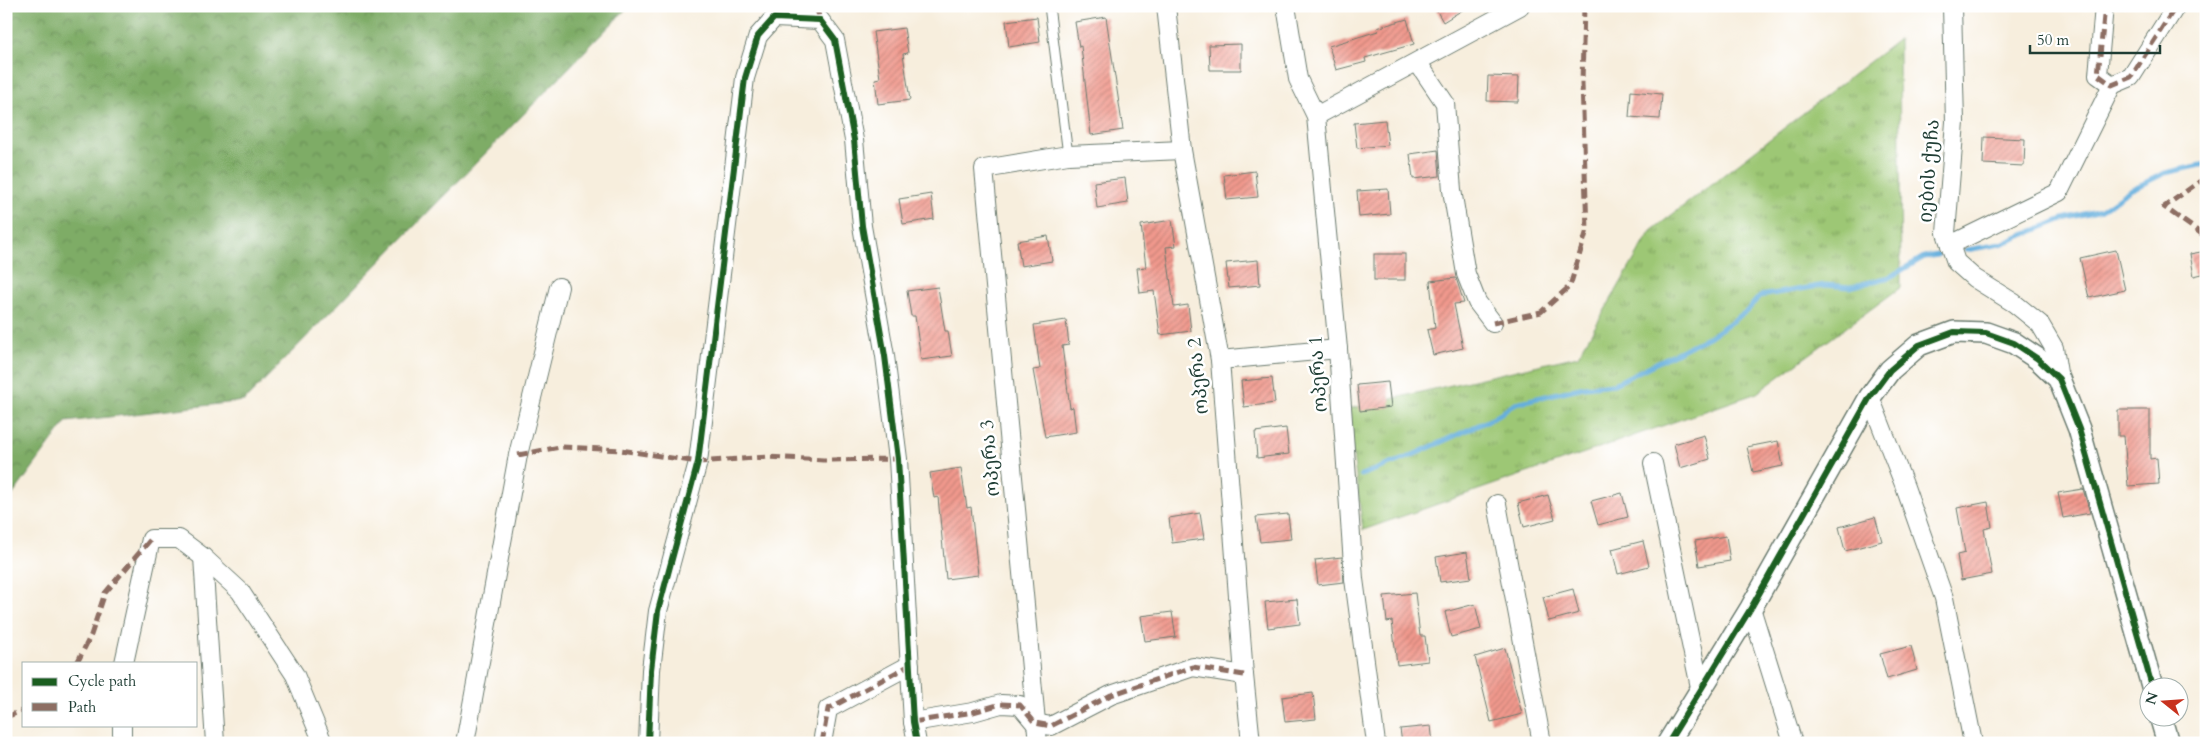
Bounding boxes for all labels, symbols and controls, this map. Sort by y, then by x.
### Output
scale bar [2030,22,2160,54]
text: 50 m [2037,30,2069,50]
street label: იების ქუჩა [1912,118,1946,224]
street label: ოპერა 1 [1302,335,1334,413]
street label: ოპერა 2 [1181,336,1215,416]
street label: ოპერა 3 [974,418,1006,498]
legend [22,662,198,726]
text: Cycle path [68,671,137,691]
north arrow [2140,676,2190,726]
text: N [2141,690,2163,707]
text: Path [68,697,97,717]

